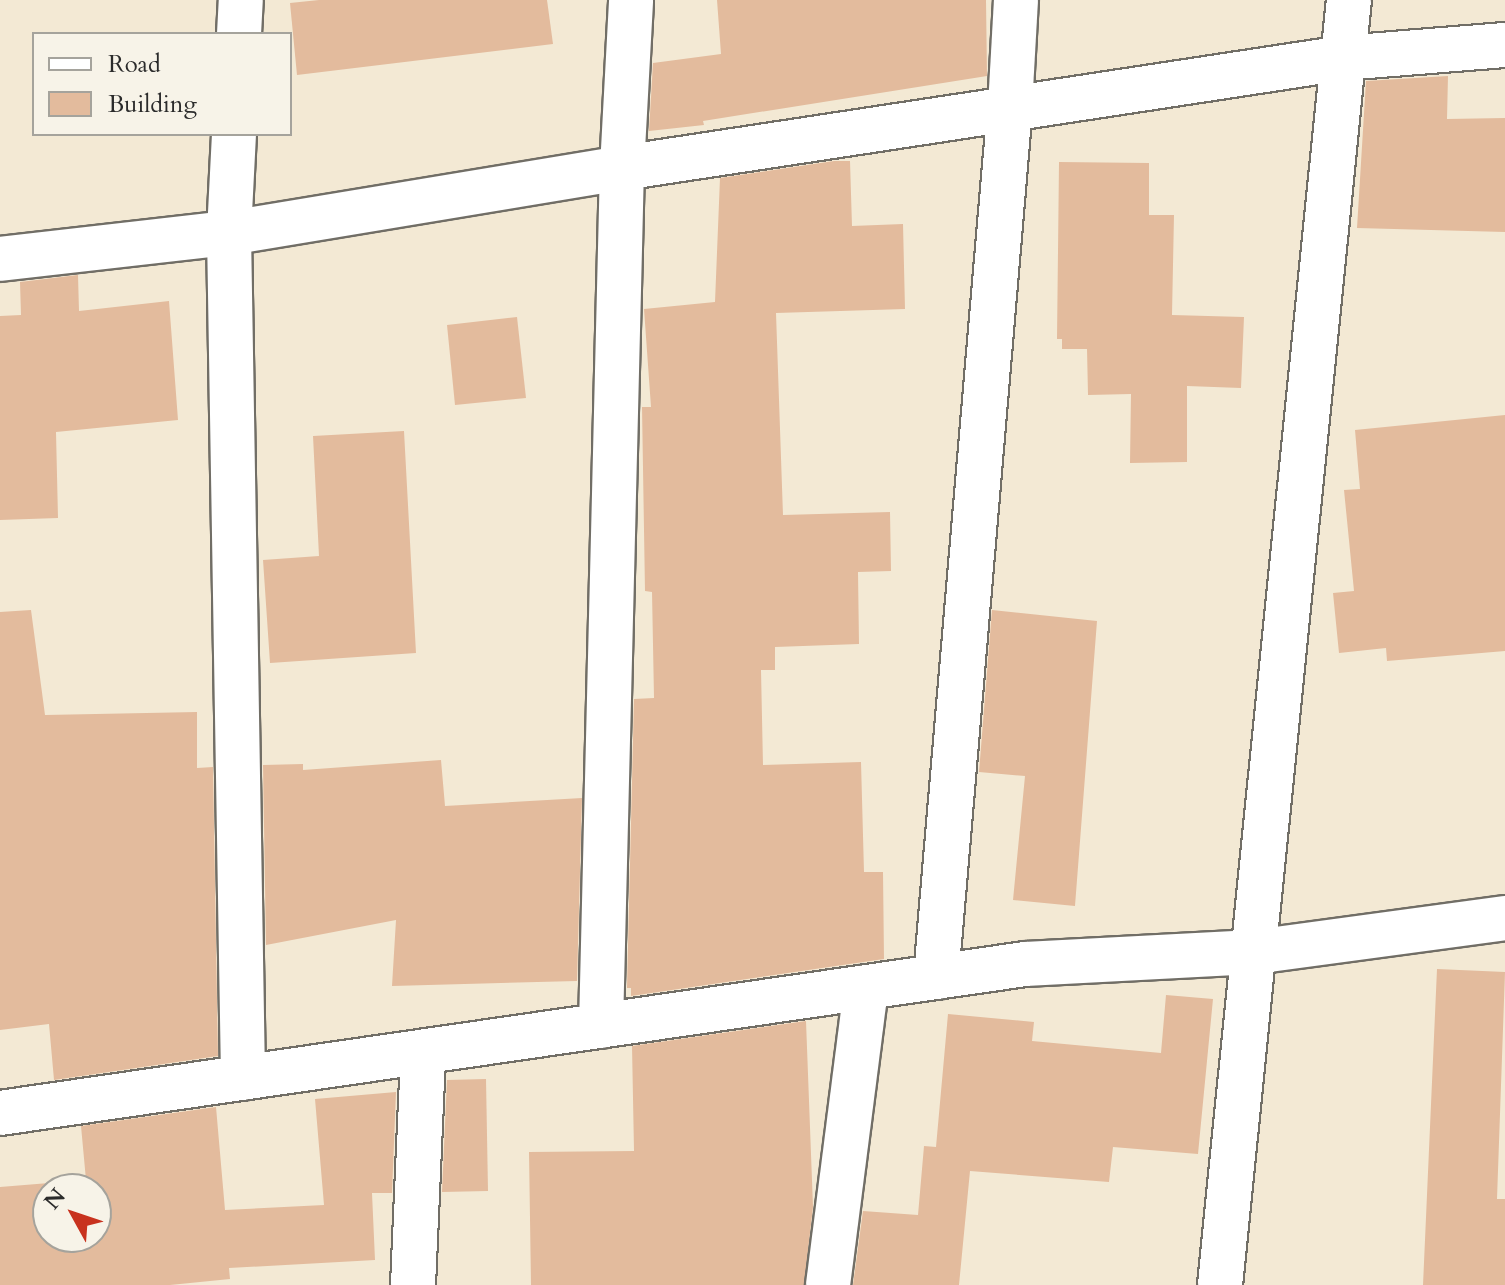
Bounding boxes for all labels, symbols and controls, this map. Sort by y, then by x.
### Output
legend [32,32,292,136]
text: Road [108,48,161,81]
text: Building [108,88,197,121]
north arrow [32,1173,112,1253]
text: N [38,1182,73,1216]

